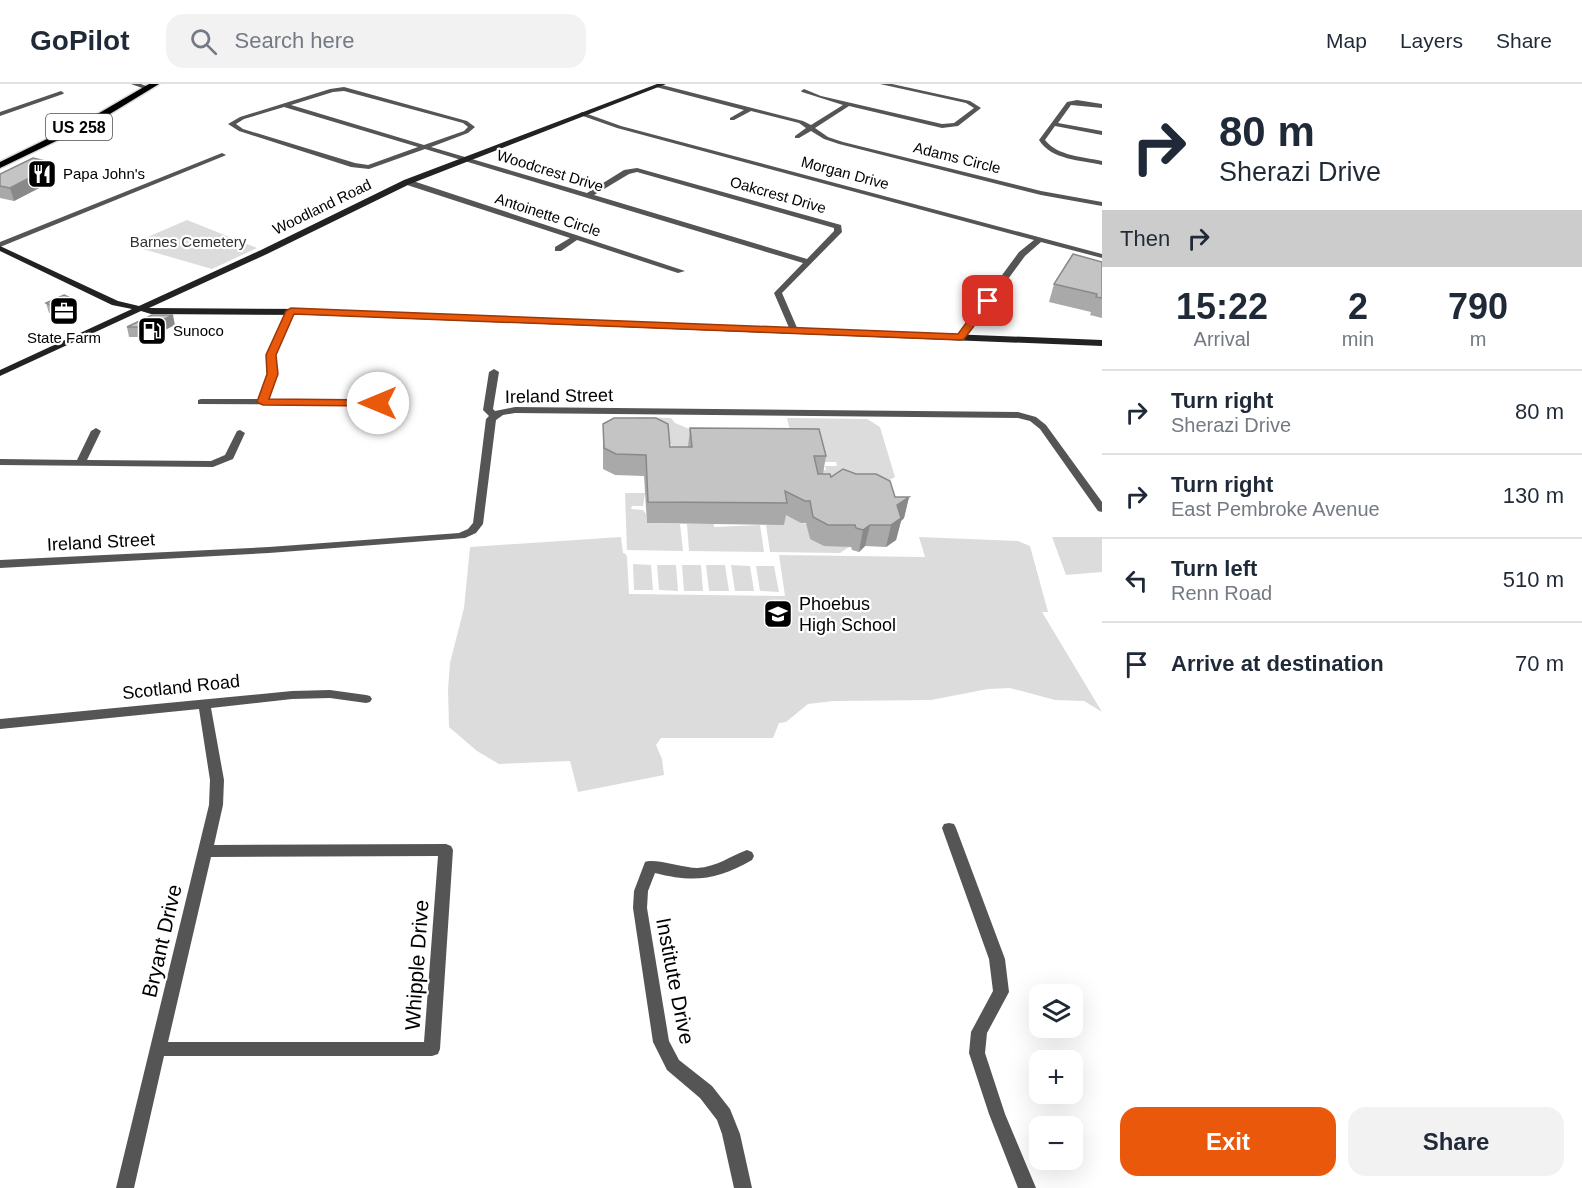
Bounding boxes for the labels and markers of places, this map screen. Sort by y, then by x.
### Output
restaurant icon: Papa John's [26,158,58,190]
place label: Papa John's [63,165,145,182]
pin [962,275,1013,326]
office icon: State Farm [48,295,80,327]
fuel station icon: Sunoco [136,315,168,347]
place label: Sunoco [173,322,224,339]
place label: State Farm [27,329,101,346]
place label: Phoebus High School [799,594,896,635]
school or university icon: Phoebus High School [762,598,794,630]

